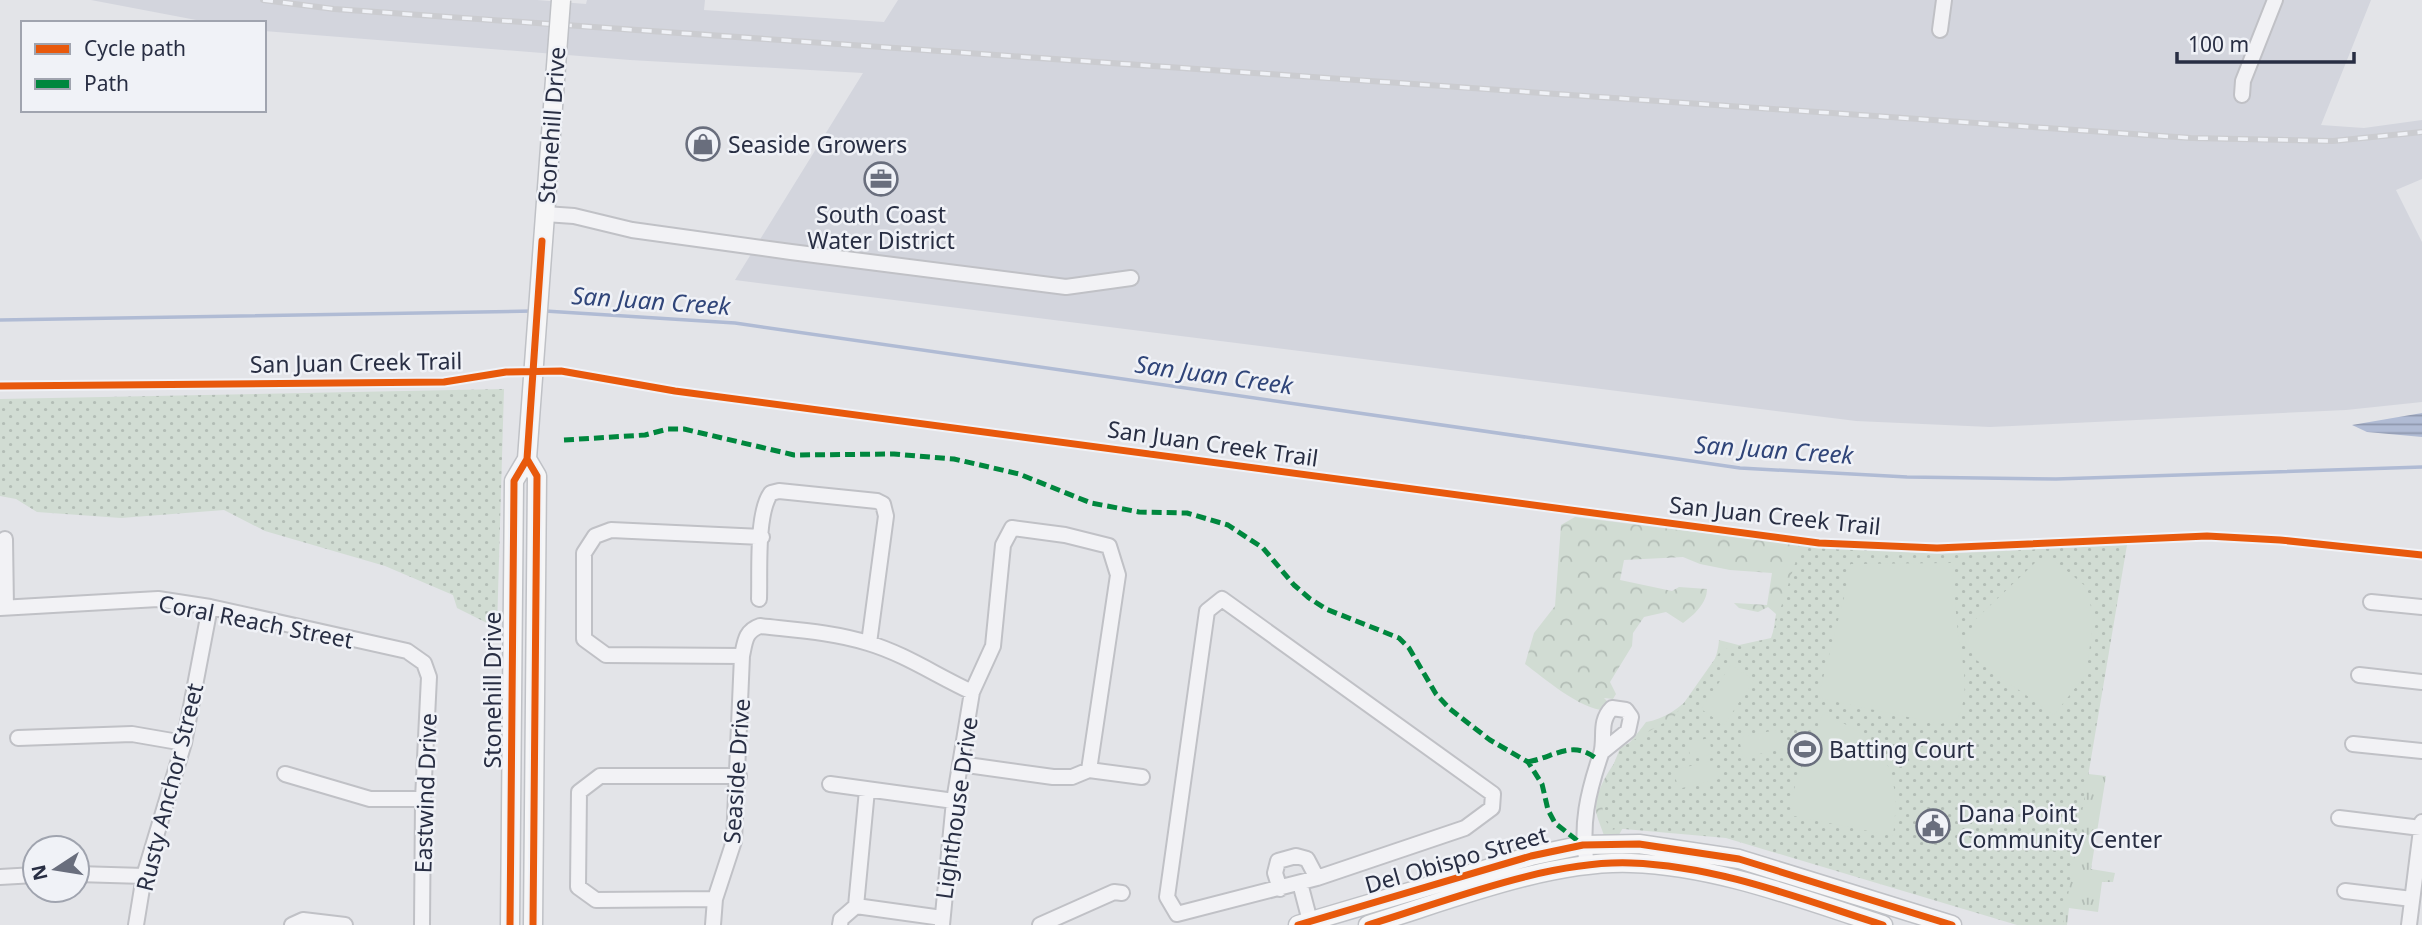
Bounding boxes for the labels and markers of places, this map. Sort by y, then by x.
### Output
shop icon: Seaside Growers [684,125,722,163]
place label: Seaside Growers [728,128,907,160]
office icon: South Coast Water District [862,160,900,198]
place label: South Coast Water District [807,198,955,256]
sports icon: Batting Court [1786,730,1824,768]
place label: Batting Court [1829,733,1974,765]
place label: Dana Point Community Center [1958,797,2163,855]
public building icon: Dana Point Community Center [1914,807,1952,845]

